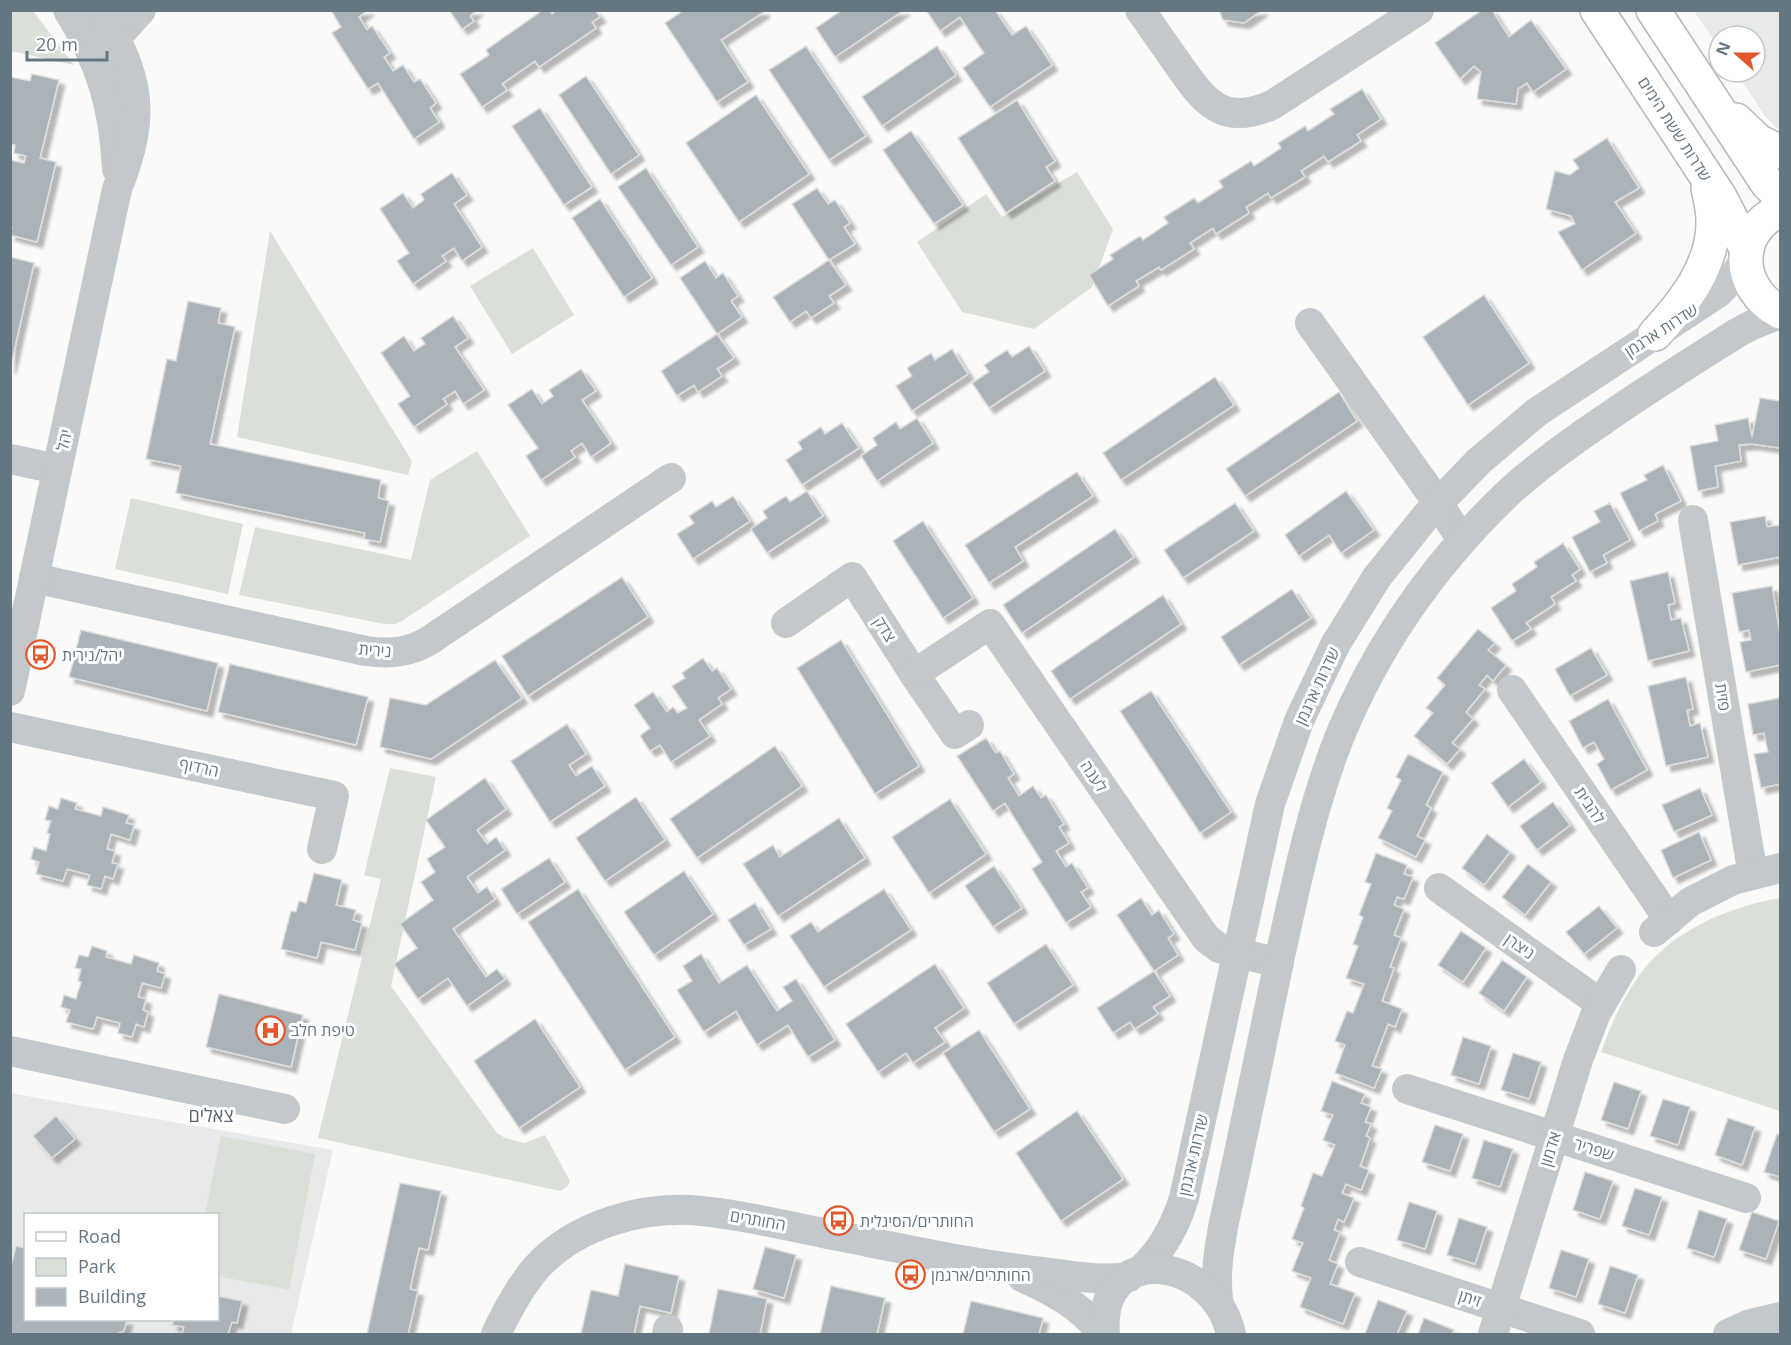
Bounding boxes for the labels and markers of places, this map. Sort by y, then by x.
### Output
bus stop icon: יהל/נירית [25,639,57,671]
place label: יהל/נירית [62,644,122,666]
hospital icon: טיפת חלב [254,1014,286,1046]
place label: טיפת חלב [291,1019,355,1041]
bus stop icon: החותרים/הסיגלית [823,1205,855,1237]
place label: החותרים/הסיגלית [860,1210,974,1232]
bus stop icon: החותרים/ארגמן [894,1259,926,1291]
place label: החותרים/ארגמן [931,1264,1031,1286]

